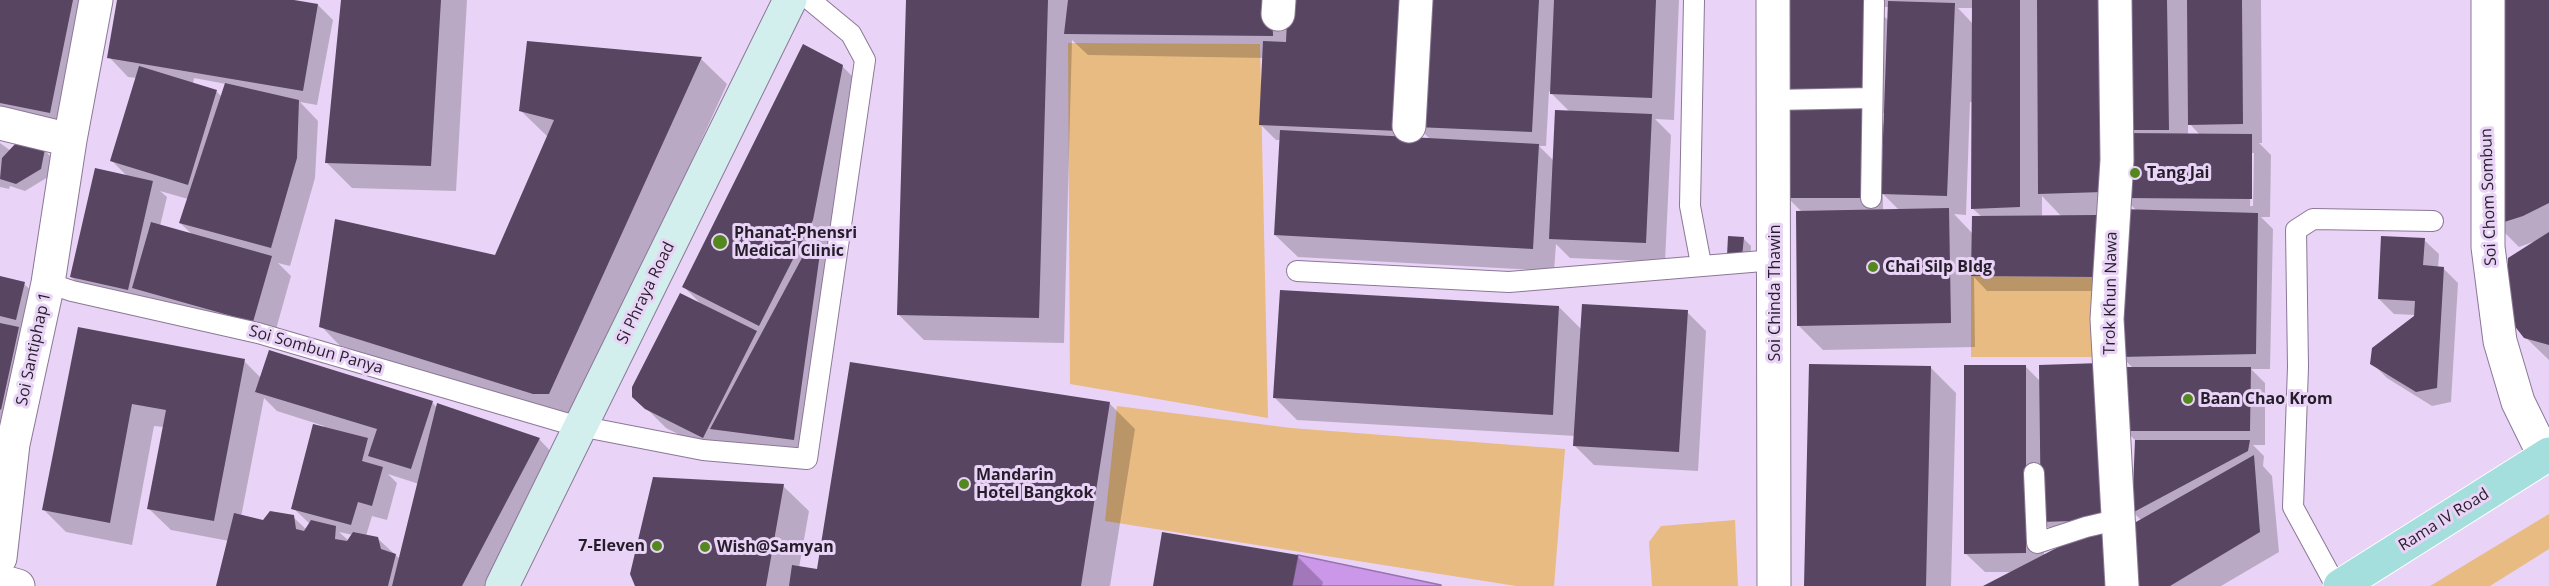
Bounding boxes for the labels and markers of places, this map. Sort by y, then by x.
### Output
place label: Tang Jai [2147,163,2209,183]
marker: Tang Jai [2128,166,2142,180]
place label: Phanat-Phensri Medical Clinic [734,223,857,261]
marker: Phanat-Phensri Medical Clinic [711,233,729,251]
place label: Chai Silp Bldg [1885,257,1992,277]
marker: Chai Silp Bldg [1866,260,1880,274]
place label: Baan Chao Krom [2200,389,2333,409]
marker: Baan Chao Krom [2181,392,2195,406]
place label: Mandarin Hotel Bangkok [976,465,1093,503]
marker: Mandarin Hotel Bangkok [957,477,971,491]
place label: 7-Eleven [578,536,645,556]
place label: Wish@Samyan [717,537,834,557]
marker: 7-Eleven [650,539,664,553]
marker: Wish@Samyan [698,540,712,554]

